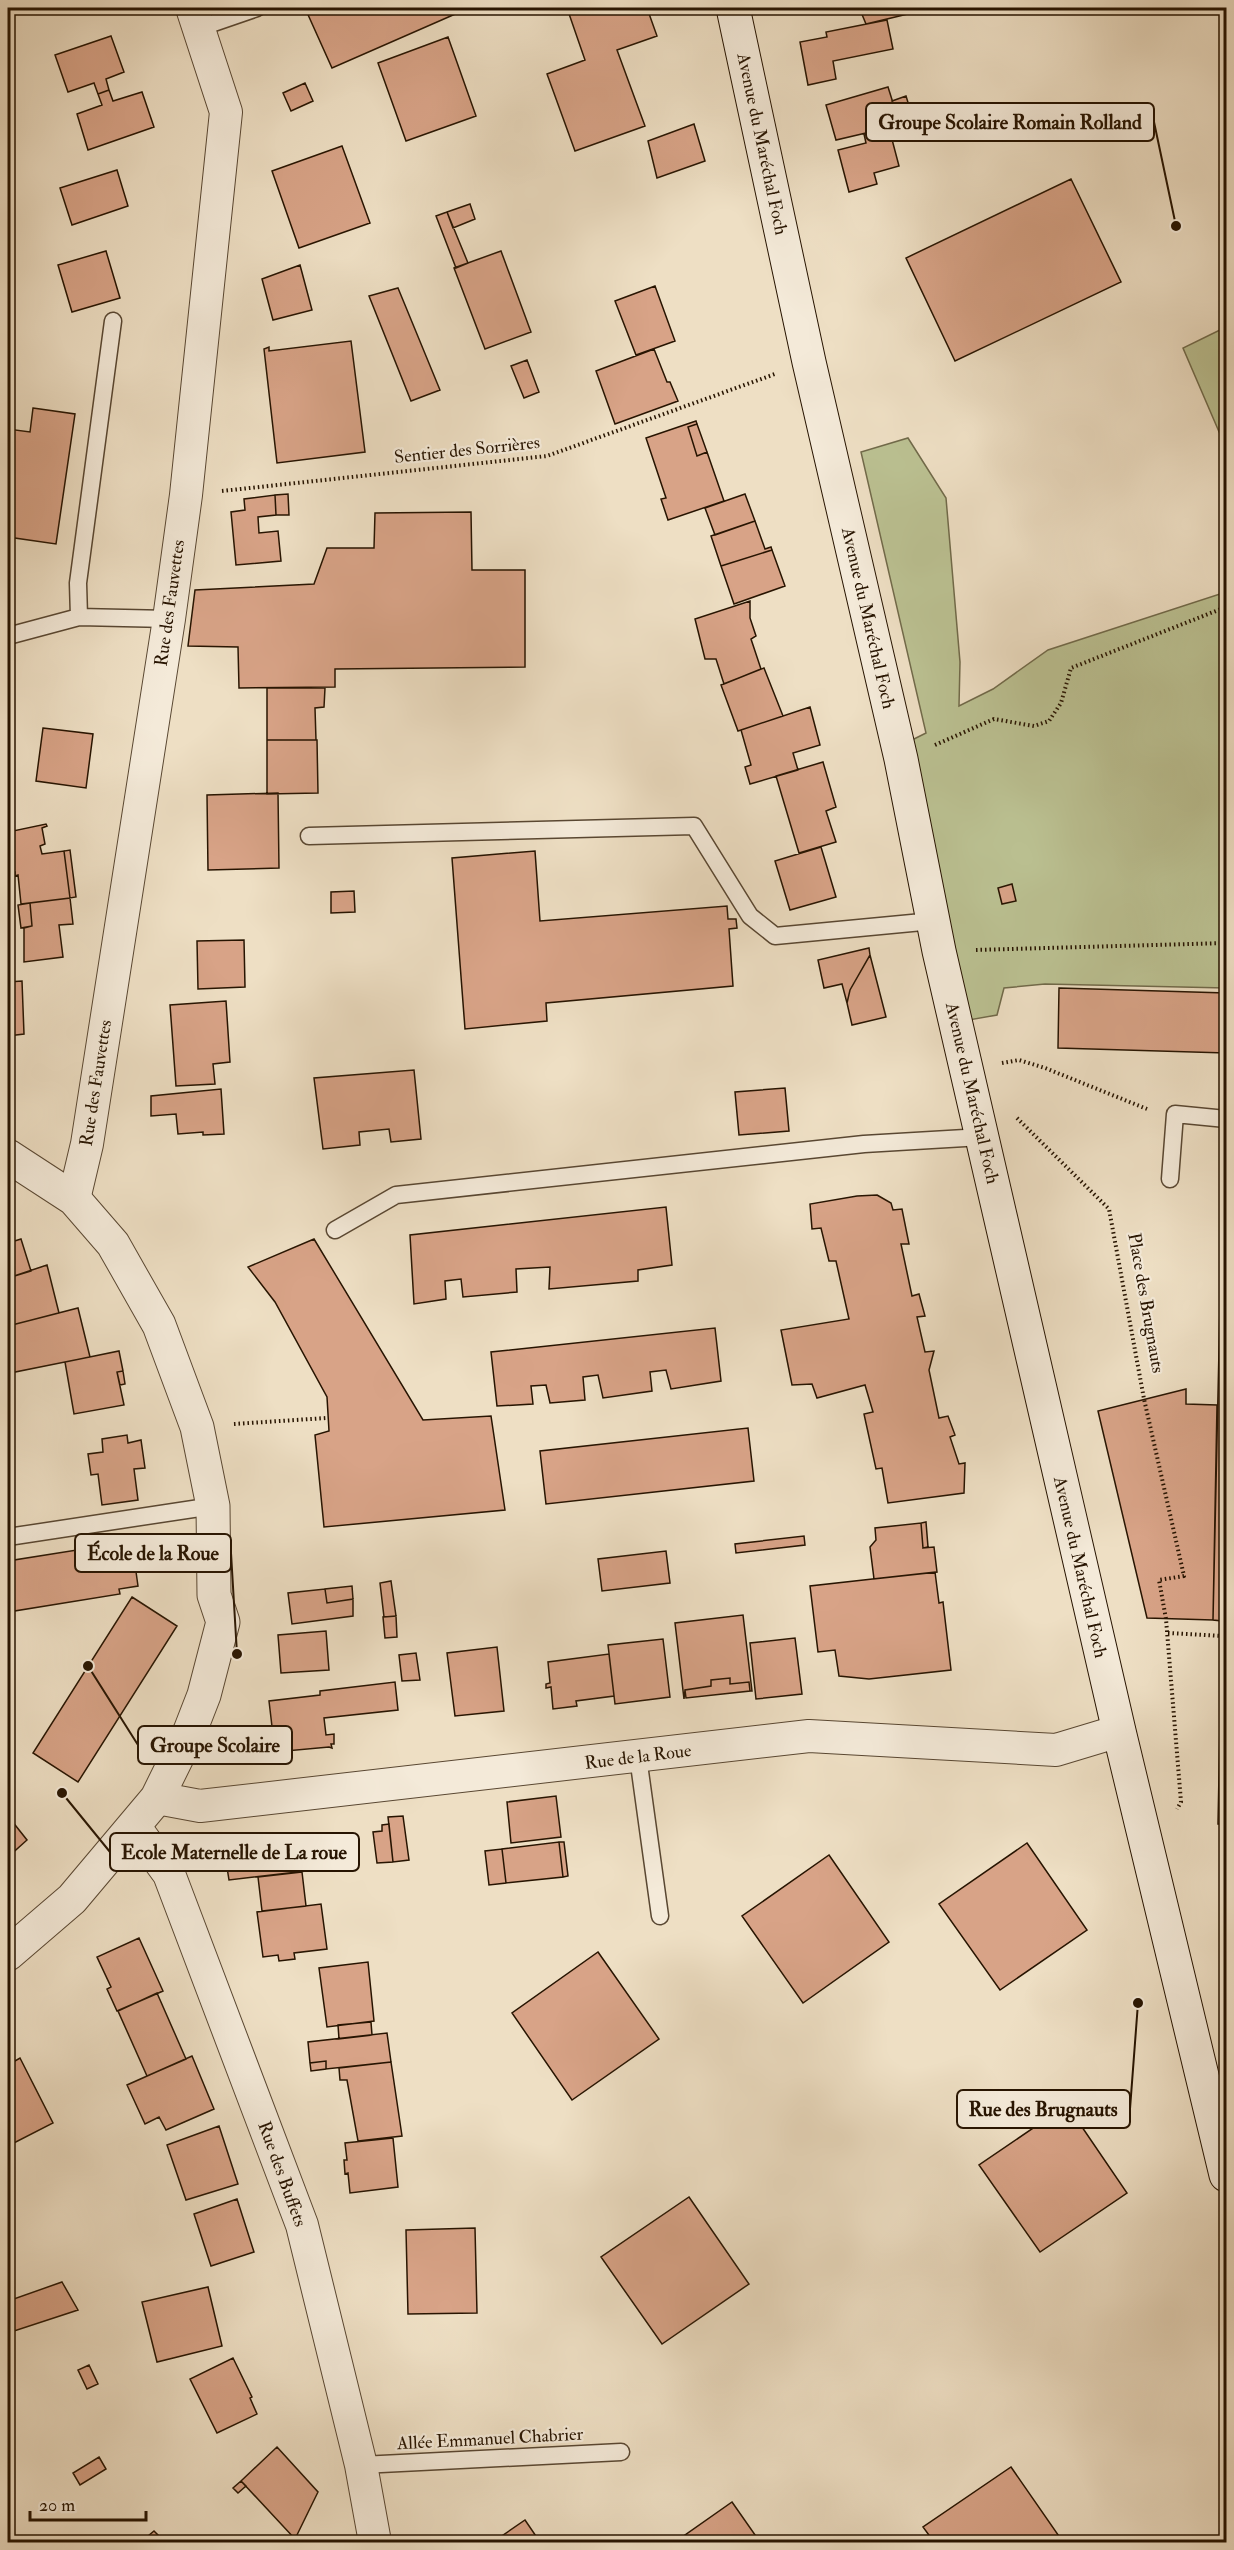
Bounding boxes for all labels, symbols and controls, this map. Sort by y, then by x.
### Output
street label: Avenue du Maréchal Foch [731,50,793,238]
callout: Groupe Scolaire Romain Rolland [866,103,1154,141]
text: Groupe Scolaire Romain Rolland [878,110,1142,136]
street label: Sentier des Sorrières [393,431,541,469]
street label: Avenue du Maréchal Foch [836,524,900,711]
street label: Rue des Fauvettes [150,538,190,668]
street label: Avenue du Maréchal Foch [940,999,1004,1186]
street label: Rue des Fauvettes [75,1018,117,1148]
street label: Place des Brugnauts [1122,1231,1170,1375]
street label: Avenue du Maréchal Foch [1048,1473,1112,1660]
callout: École de la Roue [75,1534,231,1572]
text: École de la Roue [87,1540,220,1566]
callout: Groupe Scolaire [138,1726,292,1764]
text: Groupe Scolaire [150,1733,281,1759]
street label: Rue de la Roue [583,1739,693,1775]
callout: Ecole Maternelle de La roue [110,1833,359,1871]
text: Ecole Maternelle de La roue [121,1840,348,1865]
callout: Rue des Brugnauts [957,2090,1130,2128]
text: Rue des Brugnauts [968,2097,1118,2123]
street label: Rue des Buffets [252,2118,312,2230]
street label: Allée Emmanuel Chabrier [395,2423,584,2455]
scale bar [30,2484,146,2522]
text: 20 m [39,2494,75,2517]

